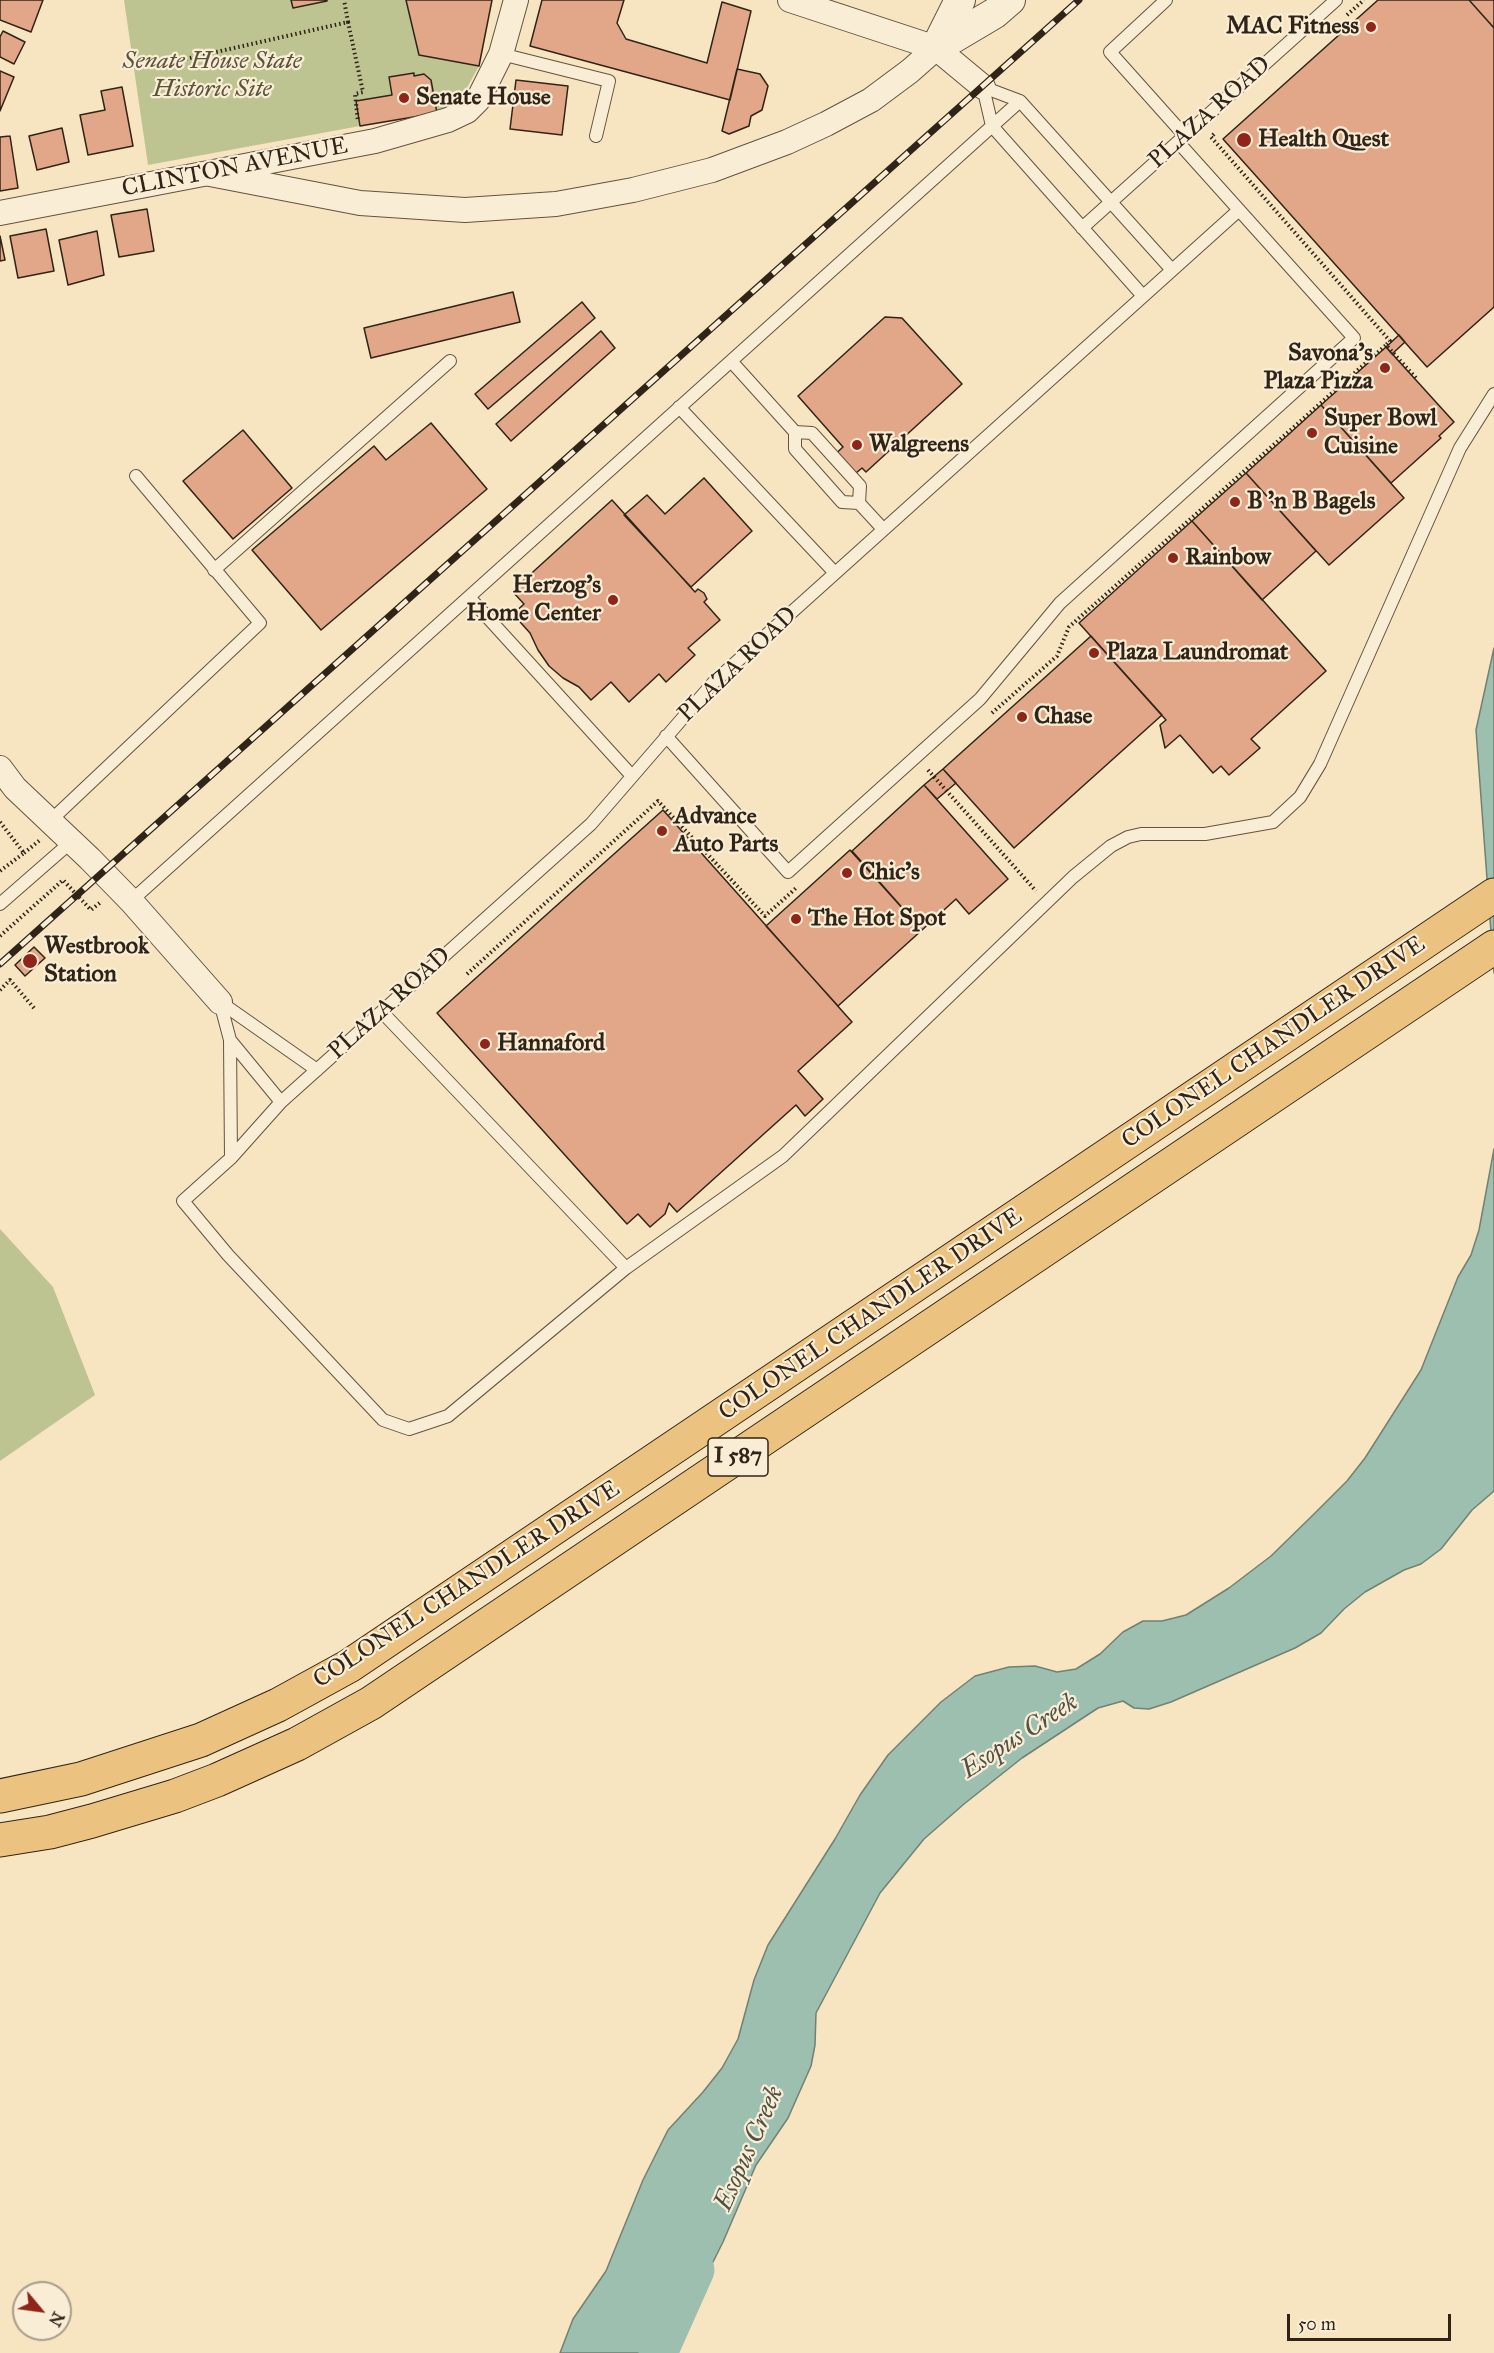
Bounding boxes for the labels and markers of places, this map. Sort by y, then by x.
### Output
place label: MAC Fitness [1226,13,1359,41]
marker: MAC Fitness [1364,20,1378,34]
place label: Senate House [416,84,551,112]
marker: Senate House [397,91,411,105]
place label: Health Quest [1258,126,1389,154]
marker: Health Quest [1235,131,1253,149]
place label: Savona’s Plaza Pizza [1264,340,1373,396]
marker: Savona’s Plaza Pizza [1378,361,1392,375]
place label: Super Bowl Cuisine [1324,405,1437,461]
marker: Super Bowl Cuisine [1305,426,1319,440]
place label: Walgreens [869,431,969,459]
marker: Walgreens [850,438,864,452]
place label: B 'n B Bagels [1247,488,1376,516]
marker: B 'n B Bagels [1228,495,1242,509]
place label: Rainbow [1185,544,1271,572]
marker: Rainbow [1166,551,1180,565]
place label: Herzog's Home Center [466,572,601,628]
marker: Herzog's Home Center [606,593,620,607]
place label: Plaza Laundromat [1106,639,1288,667]
marker: Plaza Laundromat [1087,646,1101,660]
place label: Chase [1034,703,1093,731]
marker: Chase [1015,710,1029,724]
place label: Advance Auto Parts [674,803,778,859]
marker: Advance Auto Parts [655,824,669,838]
place label: Chic's [859,859,920,887]
marker: Chic's [840,866,854,880]
place label: The Hot Spot [808,905,946,933]
marker: The Hot Spot [789,912,803,926]
place label: Westbrook Station [44,933,149,989]
marker: Westbrook Station [21,952,39,970]
place label: Hannaford [497,1030,605,1058]
marker: Hannaford [478,1037,492,1051]

